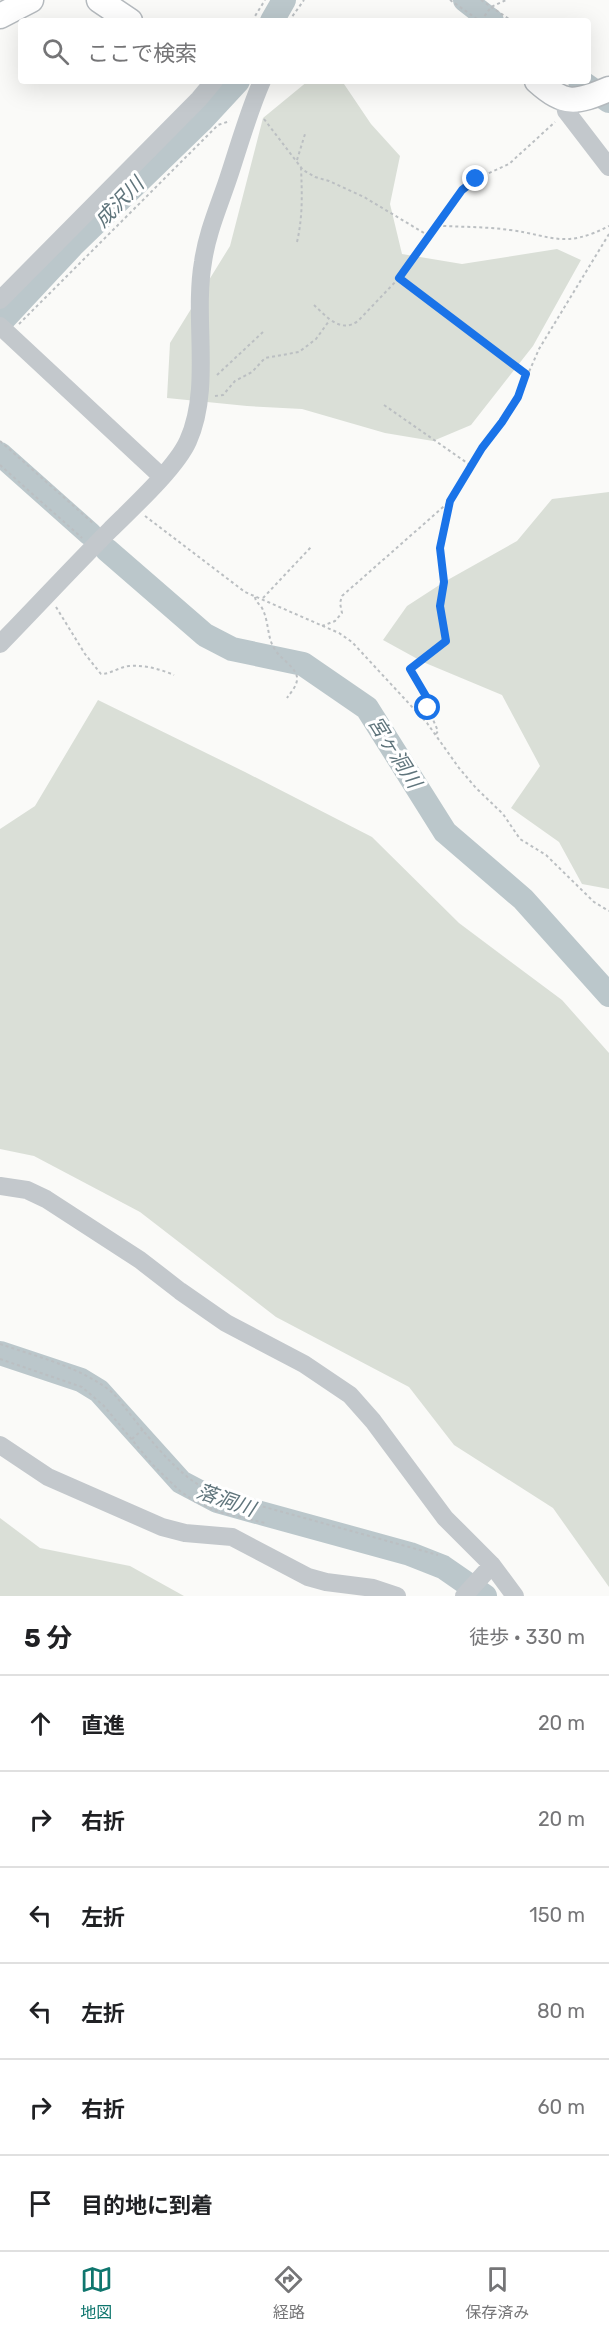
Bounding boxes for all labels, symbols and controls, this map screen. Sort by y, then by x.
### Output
search box [18,18,591,84]
icon: search [39,35,72,68]
text: ここで検索 [87,40,197,67]
route end [462,165,488,191]
water label: 成沢川 [90,171,150,232]
route start [414,694,440,720]
water label: 宮ヶ洞川 [364,712,427,794]
water label: 落洞川 [194,1479,260,1522]
text: 5 分 [24,1623,72,1654]
text: 徒歩 · 330 m [469,1625,585,1649]
icon: ahead [24,1707,57,1740]
text: 20 m [538,1711,585,1735]
text: 直進 [81,1712,125,1739]
icon: right [24,1803,57,1836]
text: 20 m [538,1807,585,1831]
text: 右折 [81,1808,125,1835]
icon: left [24,1899,57,1932]
text: 150 m [529,1903,585,1927]
text: 左折 [81,1904,125,1931]
icon: left [24,1995,57,2028]
text: 80 m [537,1999,585,2023]
text: 左折 [81,2000,125,2027]
icon: right [24,2091,57,2124]
text: 60 m [538,2095,585,2119]
text: 右折 [81,2096,125,2123]
icon: arrive [24,2187,57,2220]
text: 目的地に到着 [81,2192,213,2219]
tab: 地図 [80,2263,113,2323]
tab: 経路 [272,2263,305,2323]
tab: 保存済み [465,2263,529,2323]

